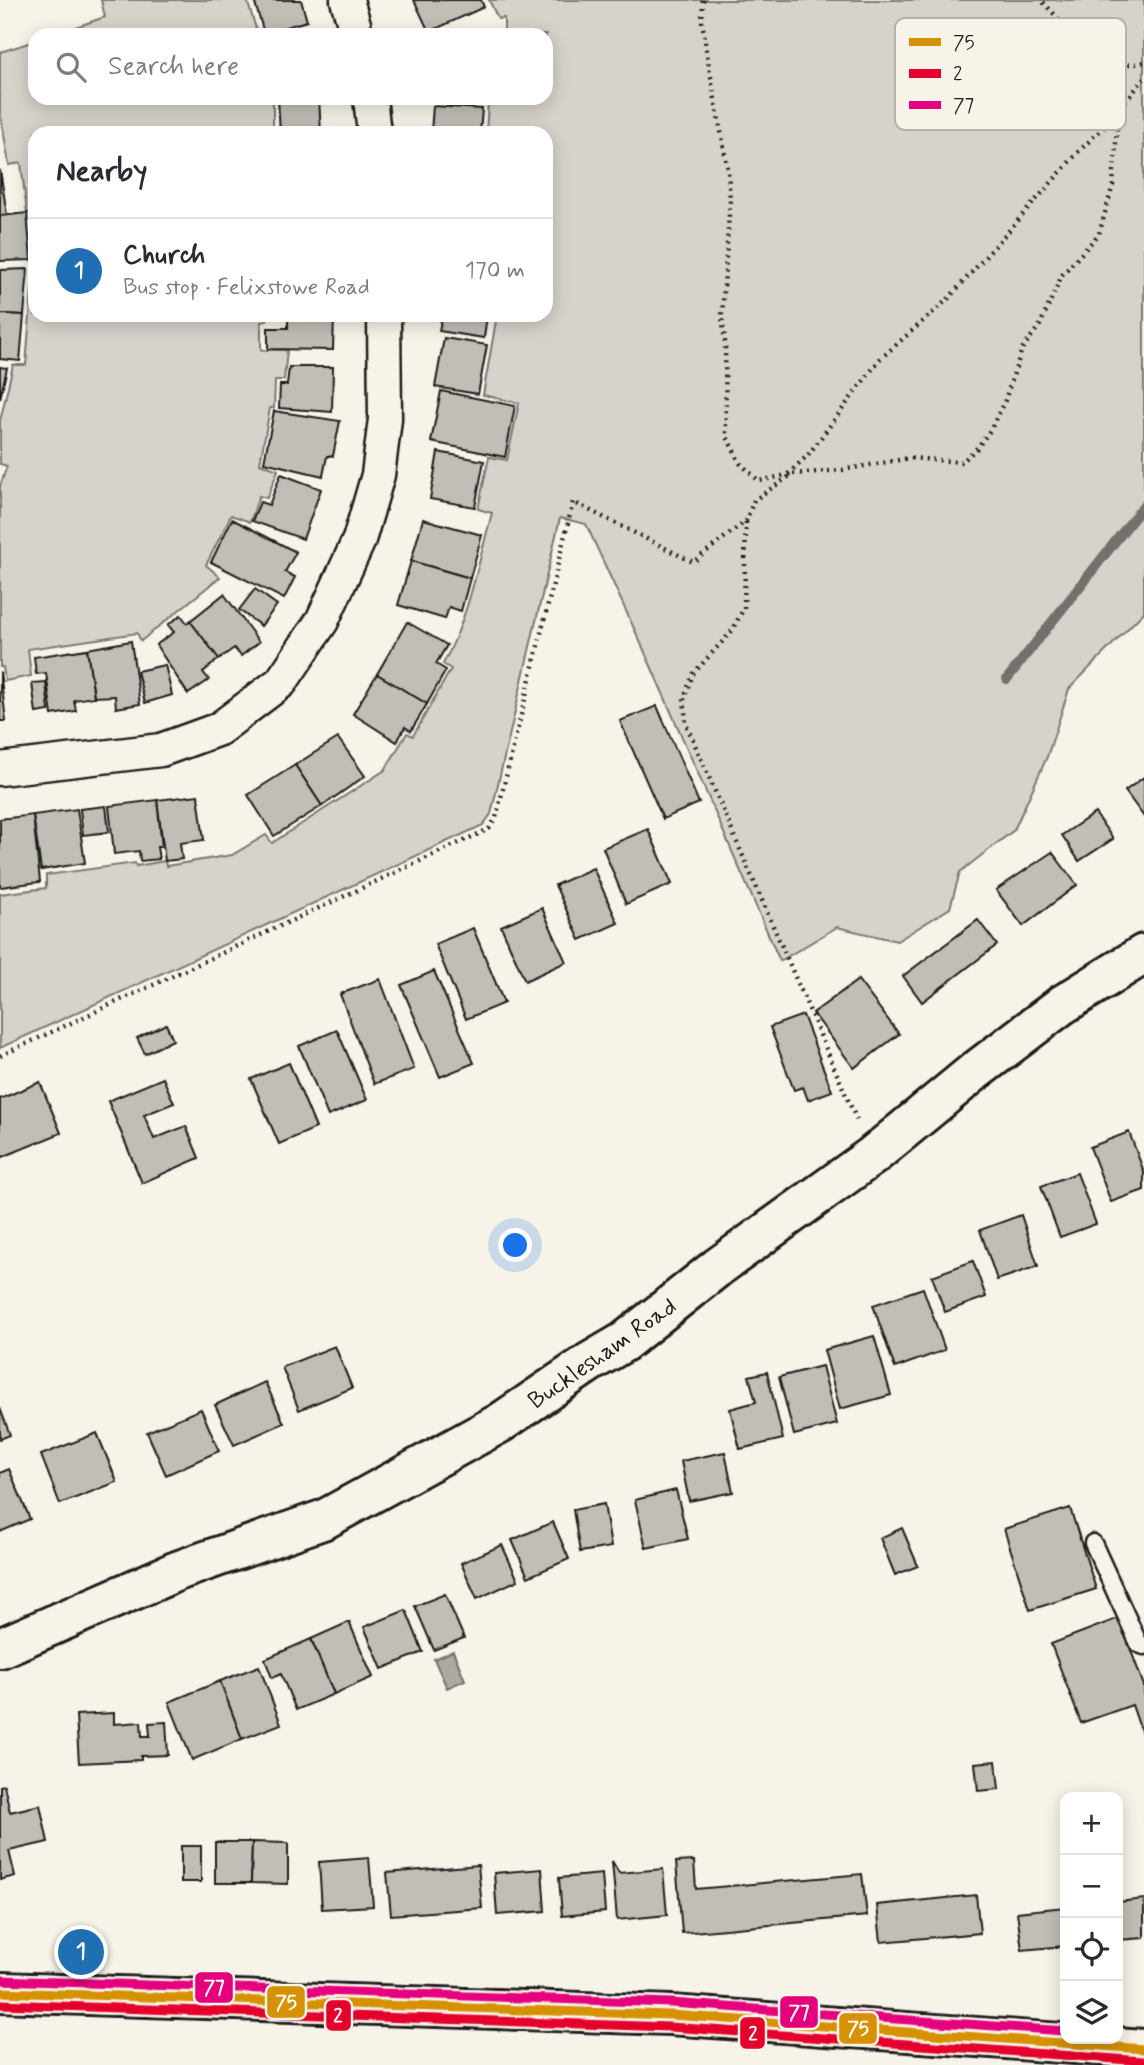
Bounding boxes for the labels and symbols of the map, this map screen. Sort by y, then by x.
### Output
legend [895,18,1126,130]
text: 75 [953,31,975,56]
text: 2 [953,62,962,87]
text: 77 [953,94,974,119]
your location [498,1228,532,1262]
street label: Bucklesham Road [522,1291,683,1417]
pin: 1 [58,1926,104,1978]
line badge: 77 [194,1971,234,2004]
text: 77 [203,1976,225,2001]
line badge: 75 [266,1985,306,2019]
text: 75 [275,1991,297,2016]
line badge: 77 [779,1995,819,2029]
line badge: 2 [325,1999,352,2032]
text: 77 [788,2001,810,2026]
text: 2 [333,2004,343,2029]
line badge: 75 [838,2012,878,2045]
line badge: 2 [739,2016,766,2050]
text: 75 [847,2017,869,2042]
text: 2 [748,2022,758,2047]

